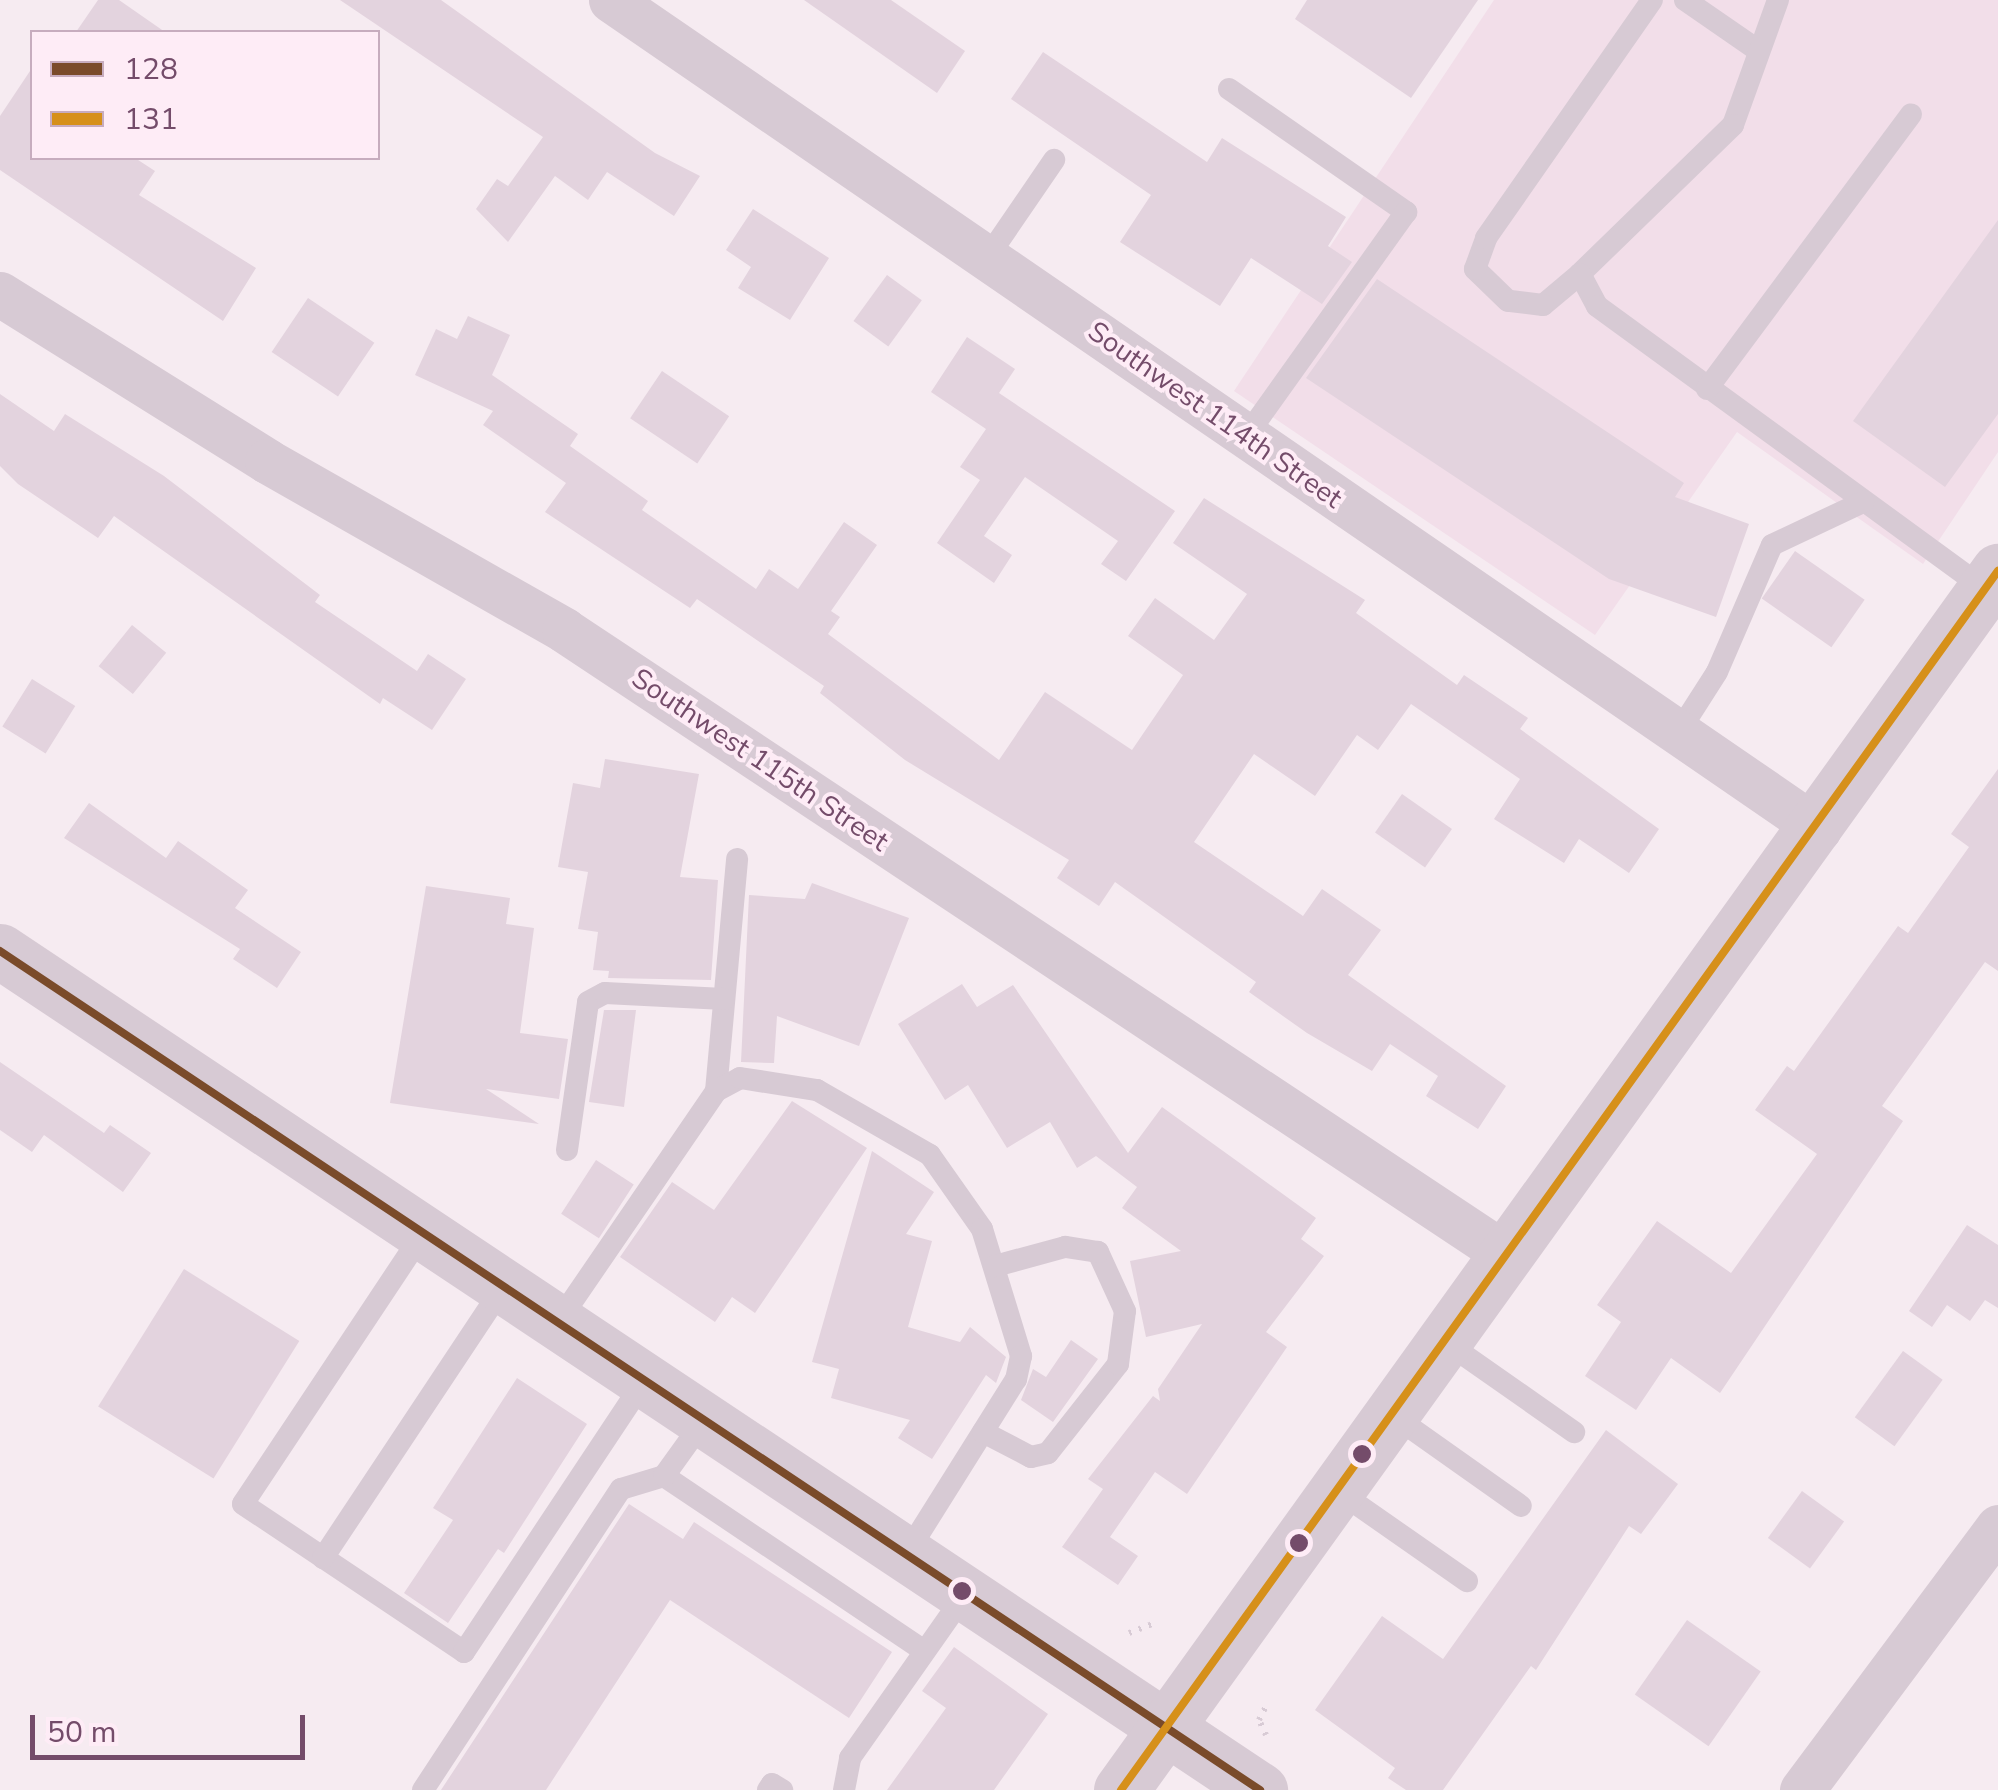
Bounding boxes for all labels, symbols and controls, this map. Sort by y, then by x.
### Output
legend [30,30,380,160]
text: 128 [124,49,178,90]
text: 131 [124,99,178,140]
street label: Southwest 114th Street [1082,315,1348,515]
street label: Southwest 115th Street [625,662,895,858]
unlabelled marker [1352,1444,1372,1464]
unlabelled marker [1289,1533,1309,1553]
unlabelled marker [952,1581,972,1601]
scale bar [35,1695,310,1757]
text: 50 m [47,1712,116,1753]

